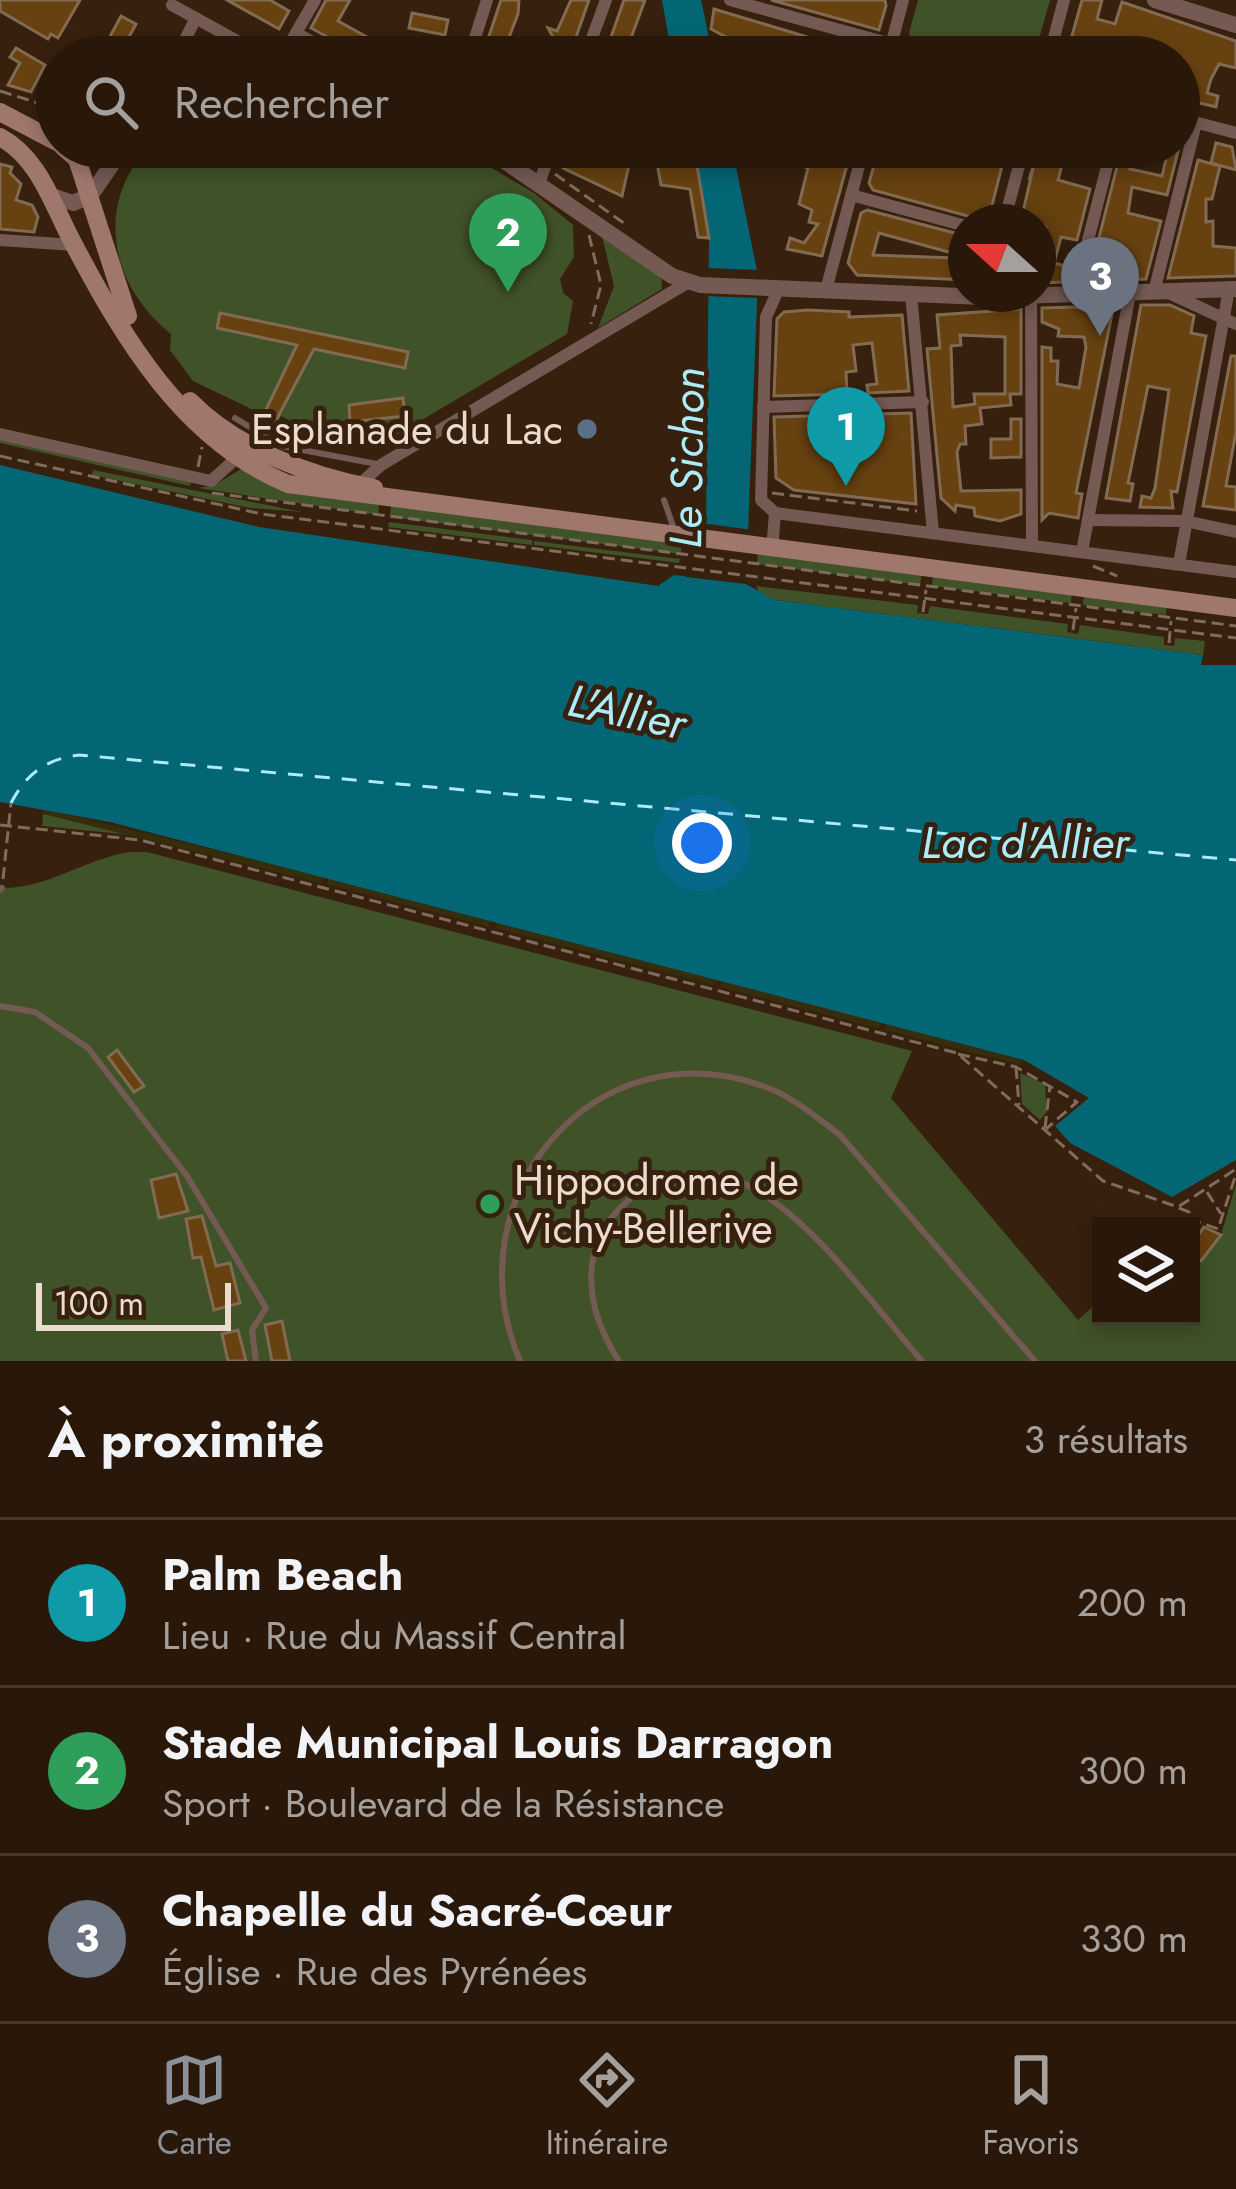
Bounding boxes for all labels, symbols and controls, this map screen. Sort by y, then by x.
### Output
search box [36,36,1200,168]
icon: search [78,69,144,135]
text: Rechercher [174,70,389,135]
pin: 2 [469,193,547,292]
north arrow [948,204,1056,312]
pin: 3 [1061,237,1139,336]
water label: Le Sichon [653,367,721,549]
pin: 1 [807,387,885,486]
place label: Esplanade du Lac [251,399,563,460]
marker: Esplanade du Lac [574,416,600,442]
water label: L'Allier [562,668,694,757]
water label: Lac d'Allier [921,810,1131,875]
your location [672,813,732,873]
place label: Hippodrome de Vichy-Bellerive [514,1150,799,1259]
marker: Hippodrome de Vichy-Bellerive [477,1191,503,1217]
map controls [1092,1217,1200,1325]
button: layers [1092,1217,1200,1325]
scale bar [36,1277,231,1330]
text: 100 m [54,1280,144,1327]
text: À proximité [48,1402,324,1476]
text: 3 résultats [1024,1411,1188,1468]
text: Palm Beach [162,1542,403,1607]
text: 1 [77,1574,97,1631]
text: 200 m [1077,1574,1188,1631]
text: Lieu · Rue du Massif Central [162,1607,626,1664]
text: Stade Municipal Louis Darragon [162,1710,833,1775]
text: 2 [74,1742,100,1799]
text: 300 m [1078,1742,1188,1799]
text: Sport · Boulevard de la Résistance [162,1775,724,1832]
text: Chapelle du Sacré-Cœur [162,1878,672,1943]
text: 3 [75,1910,99,1967]
text: 330 m [1080,1910,1188,1967]
text: Église · Rue des Pyrénées [162,1943,587,2000]
tab: Carte [157,2047,232,2166]
tab: Itinéraire [546,2047,668,2166]
tab: Favoris [982,2047,1079,2166]

